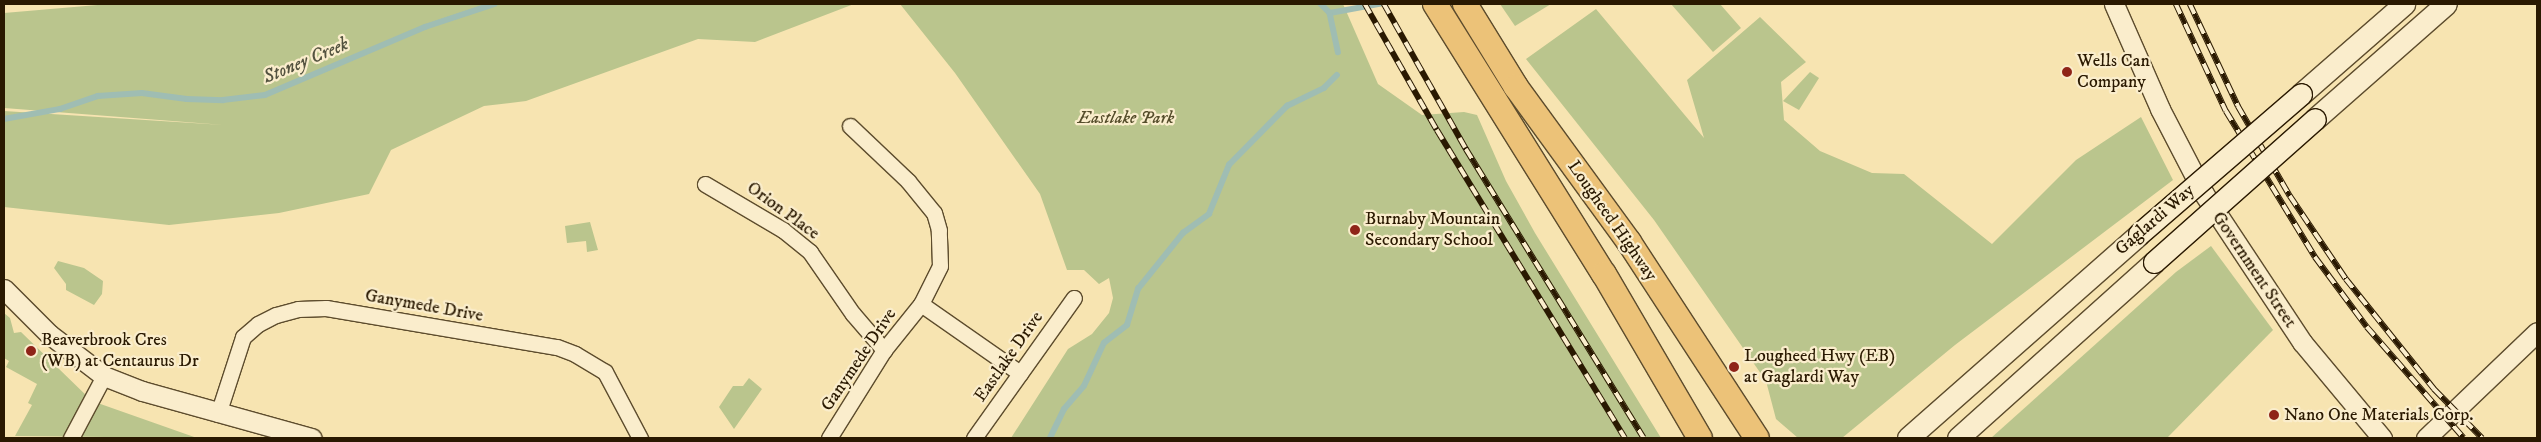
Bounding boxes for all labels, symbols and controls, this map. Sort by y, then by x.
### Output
water label: Stoney Creek [260,33,352,89]
place label: Wells Can Company [2077,51,2150,94]
marker: Wells Can Company [2061,66,2073,78]
park label: Eastlake Park [1078,107,1174,129]
street label: Lougheed Highway [1563,157,1661,285]
street label: Orion Place [742,177,824,245]
street label: Gaglardi Way [2111,180,2199,260]
street label: Government Street [2207,208,2301,332]
place label: Burnaby Mountain Secondary School [1365,209,1500,252]
marker: Burnaby Mountain Secondary School [1349,224,1361,236]
street label: Ganymede Drive [363,285,485,327]
street label: Ganymede Drive [817,304,901,416]
street label: Eastlake Drive [970,308,1048,406]
place label: Beaverbrook Cres (WB) at Centaurus Dr [41,330,199,372]
marker: Beaverbrook Cres (WB) at Centaurus Dr [25,345,37,357]
place label: Lougheed Hwy (EB) at Gaglardi Way [1744,346,1895,388]
marker: Lougheed Hwy (EB) at Gaglardi Way [1728,361,1740,373]
place label: Nano One Materials Corp. [2284,404,2474,426]
marker: Nano One Materials Corp. [2268,409,2280,421]

